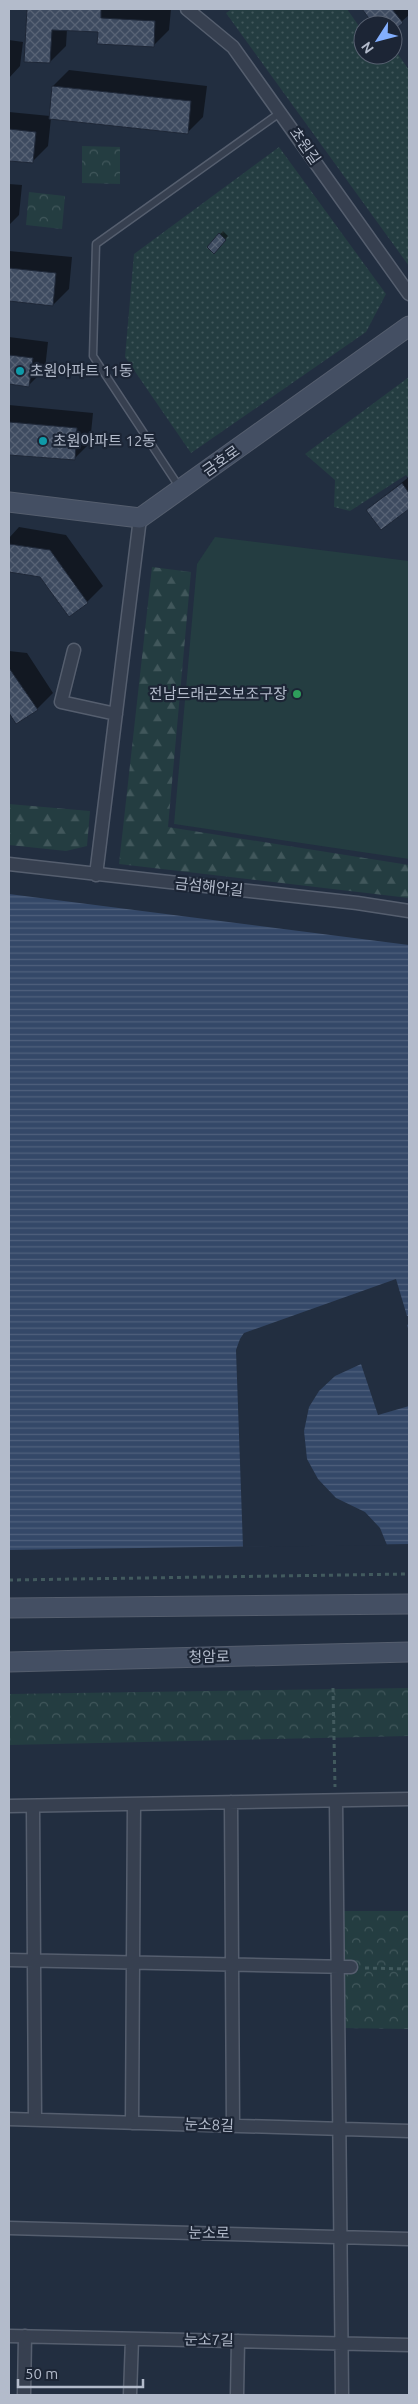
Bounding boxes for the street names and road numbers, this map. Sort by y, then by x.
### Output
street label: 초원길 [287,124,324,168]
street label: 금호로 [199,442,243,479]
street label: 금섬해안길 [174,874,244,899]
street label: 청암로 [188,1648,230,1665]
street label: 눈소8길 [184,2115,234,2134]
street label: 눈소로 [188,2224,230,2241]
street label: 눈소7길 [184,2331,234,2348]

